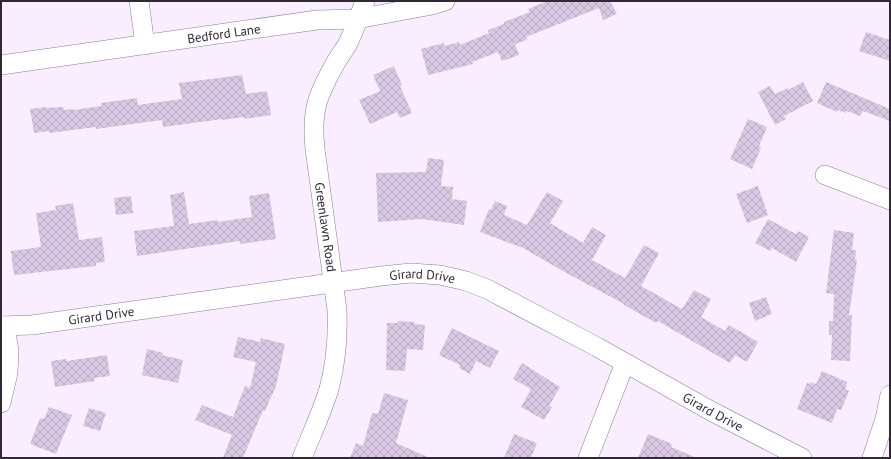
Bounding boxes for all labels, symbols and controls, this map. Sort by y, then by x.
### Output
street label: Bedford Lane [186,20,262,47]
street label: Greenlawn Road [311,181,340,273]
street label: Girard Drive [389,265,457,287]
street label: Girard Drive [67,303,135,329]
street label: Girard Drive [679,389,746,435]

